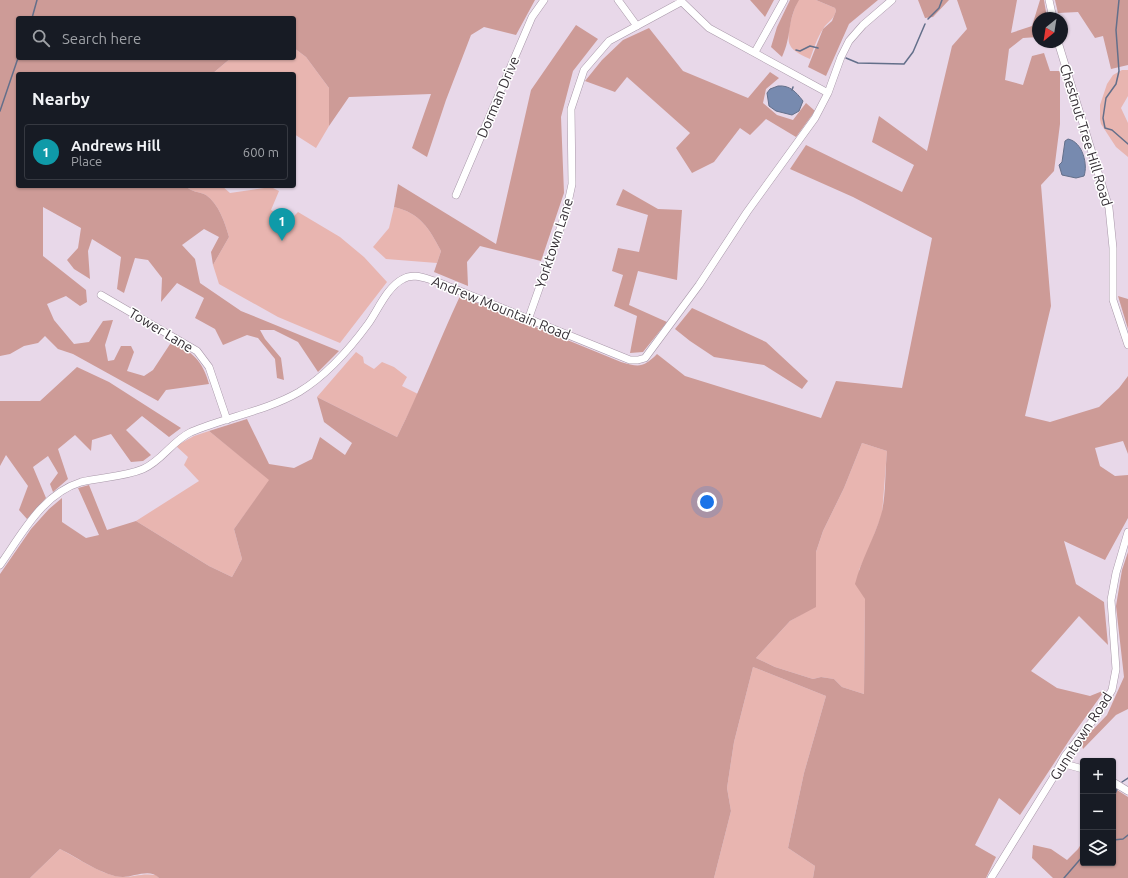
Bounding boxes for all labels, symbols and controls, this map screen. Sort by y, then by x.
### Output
north arrow [1032,12,1068,48]
search box [16,16,296,60]
icon: search [30,27,52,49]
text: Search here [62,30,141,47]
street label: Dorman Drive [474,54,522,140]
street label: Chestnut Tree Hill Road [1057,62,1115,208]
text: Nearby [32,89,90,108]
text: Andrews Hill [71,137,161,154]
text: 1 [42,145,50,159]
text: 600 m [243,145,279,159]
text: Place [71,154,102,168]
street label: Yorktown Lane [532,196,576,290]
pin: 1 [269,208,295,241]
street label: Andrew Mountain Road [429,273,573,343]
street label: Tower Lane [126,304,196,356]
your location [697,492,717,512]
street label: Gunntown Road [1047,689,1115,783]
map controls [1080,758,1116,866]
button: + [1080,758,1116,794]
button: − [1080,794,1116,830]
button: layers [1080,830,1116,866]

